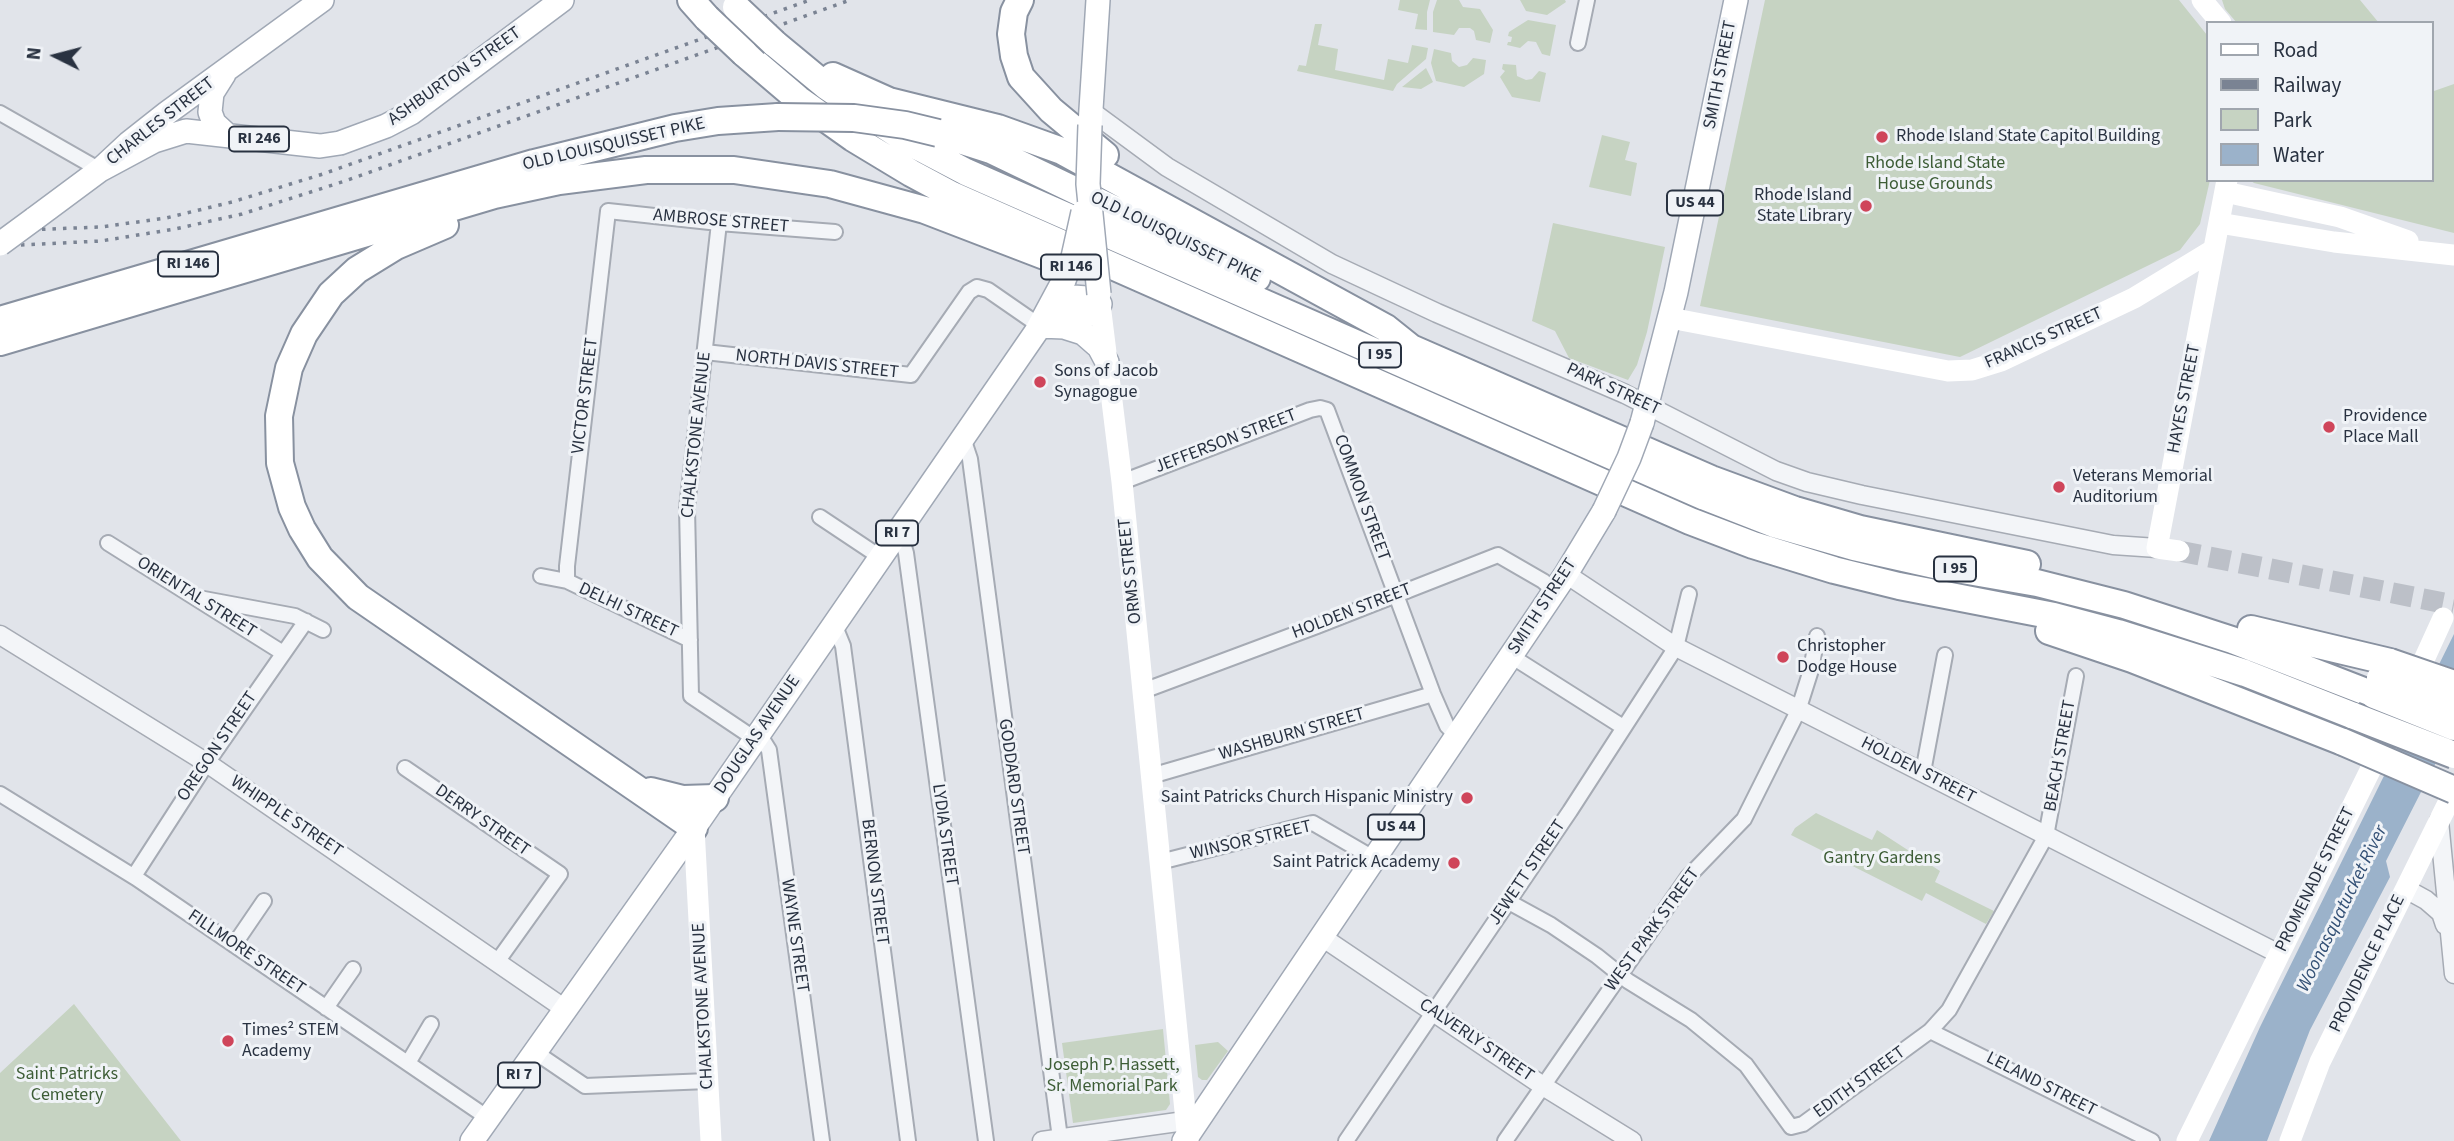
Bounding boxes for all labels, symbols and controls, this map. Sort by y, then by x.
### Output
street label: SMITH STREET [1700,19,1742,131]
north arrow [21,21,91,91]
legend [2206,21,2433,182]
street label: ASHBURTON STREET [384,23,526,131]
text: Road [2273,35,2318,65]
text: N [21,46,49,61]
text: Railway [2273,70,2341,100]
street label: CHARLES STREET [103,73,219,171]
text: Park [2273,105,2312,135]
street label: OLD LOUISQUISSET PIKE [521,114,707,176]
place label: Rhode Island State Capitol Building [1896,126,2160,148]
road number: RI 246 [229,127,289,152]
marker: Rhode Island State Capitol Building [1874,129,1890,145]
text: Water [2273,140,2324,170]
park label: Rhode Island State House Grounds [1865,153,2005,196]
place label: Rhode Island State Library [1754,185,1852,228]
street label: OLD LOUISQUISSET PIKE [1087,187,1263,289]
road number: US 44 [1667,190,1723,216]
marker: Rhode Island State Library [1858,198,1874,214]
street label: AMBROSE STREET [652,205,790,239]
road number: RI 146 [158,252,218,276]
road number: RI 146 [1041,255,1101,280]
street label: FRANCIS STREET [1982,303,2106,375]
street label: VICTOR STREET [568,337,604,455]
road number: I 95 [1359,342,1401,368]
street label: HAYES STREET [2164,343,2206,455]
street label: NORTH DAVIS STREET [734,346,900,384]
street label: CHALKSTONE AVENUE [678,351,716,519]
street label: PARK STREET [1563,359,1663,421]
place label: Sons of Jacob Synagogue [1054,361,1158,404]
marker: Sons of Jacob Synagogue [1032,374,1048,390]
street label: JEFFERSON STREET [1152,405,1300,479]
place label: Providence Place Mall [2343,406,2427,448]
marker: Providence Place Mall [2321,419,2337,435]
street label: COMMON STREET [1328,432,1394,564]
place label: Veterans Memorial Auditorium [2073,466,2212,508]
marker: Veterans Memorial Auditorium [2051,479,2067,495]
street label: ORMS STREET [1115,517,1147,625]
road number: RI 7 [876,520,918,546]
street label: ORIENTAL STREET [132,553,260,643]
street label: SMITH STREET [1504,555,1582,659]
road number: I 95 [1934,556,1976,582]
street label: DELHI STREET [575,579,681,643]
street label: HOLDEN STREET [1289,579,1415,645]
place label: Christopher Dodge House [1797,636,1897,678]
marker: Christopher Dodge House [1775,649,1791,665]
street label: DOUGLAS AVENUE [710,672,806,798]
street label: OREGON STREET [173,688,263,806]
street label: BEACH STREET [2041,698,2081,814]
street label: WASHBURN STREET [1217,704,1367,766]
street label: GODDARD STREET [993,717,1033,857]
street label: HOLDEN STREET [1857,733,1979,809]
street label: WHIPPLE STREET [226,772,346,862]
street label: DERRY STREET [430,780,534,862]
street label: LYDIA STREET [926,783,962,887]
place label: Saint Patricks Church Hispanic Ministry [1161,787,1453,809]
marker: Saint Patricks Church Hispanic Ministry [1459,790,1475,806]
street label: PROMENADE STREET [2272,804,2360,956]
road number: US 44 [1368,814,1424,840]
street label: JEWETT STREET [1485,816,1571,930]
street label: WINSOR STREET [1188,817,1314,865]
street label: BERNON STREET [856,818,892,946]
water label: Woonasquatucket River [2293,822,2393,996]
park label: Gantry Gardens [1823,848,1941,870]
place label: Saint Patrick Academy [1273,852,1440,874]
marker: Saint Patrick Academy [1446,855,1462,871]
street label: WEST PARK STREET [1601,864,1705,996]
street label: WAYNE STREET [775,878,813,994]
street label: PROVIDENCE PLACE [2325,892,2411,1036]
street label: FILLMORE STREET [183,906,309,1000]
street label: CHALKSTONE AVENUE [689,922,719,1090]
street label: CALVERLY STREET [1415,995,1537,1087]
place label: Times² STEM Academy [242,1020,339,1062]
marker: Times² STEM Academy [220,1033,236,1049]
street label: EDITH STREET [1810,1043,1910,1123]
street label: LELAND STREET [1982,1048,2100,1122]
park label: Joseph P. Hassett, Sr. Memorial Park [1044,1055,1180,1098]
road number: RI 7 [498,1063,540,1088]
park label: Saint Patricks Cemetery [16,1064,118,1106]

